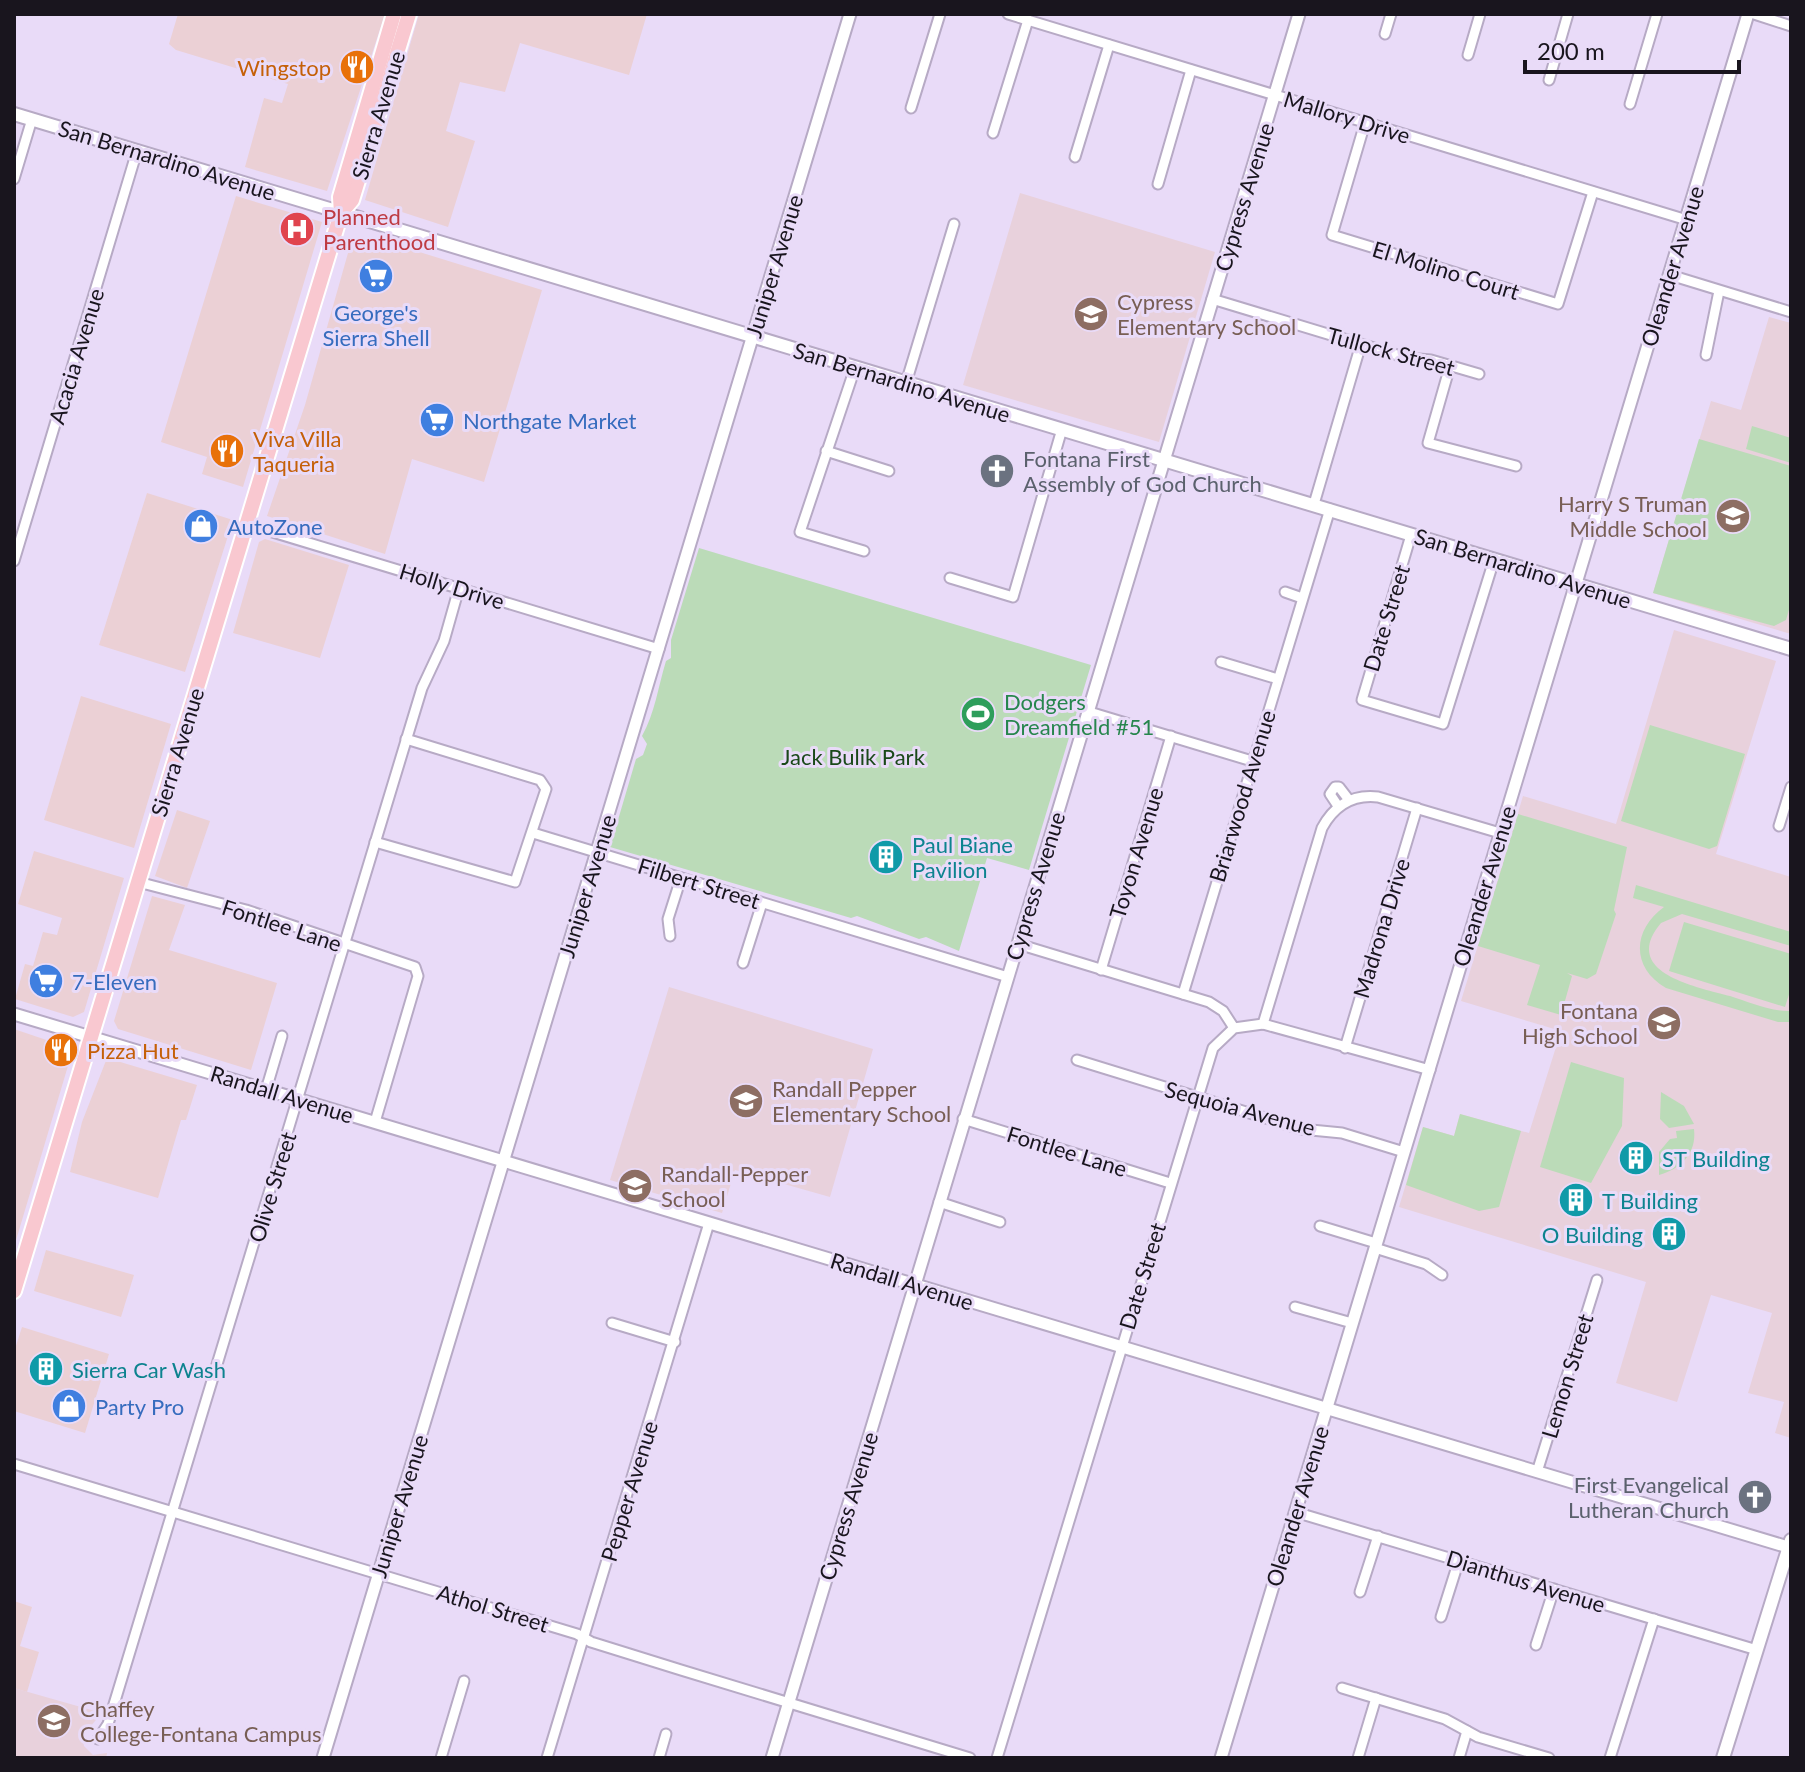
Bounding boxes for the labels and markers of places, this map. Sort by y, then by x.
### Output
restaurant icon: Wingstop [338,48,376,86]
place label: Wingstop [237,54,331,81]
place label: Planned Parenthood [323,203,436,255]
hospital icon: Planned Parenthood [278,210,316,248]
supermarket icon: George's Sierra Shell [357,257,395,295]
place label: Cypress Elementary School [1117,288,1296,340]
school or university icon: Cypress Elementary School [1072,295,1110,333]
place label: George's Sierra Shell [322,299,430,351]
supermarket icon: Northgate Market [418,401,456,439]
place label: Northgate Market [463,407,637,434]
place label: Viva Villa Taqueria [253,425,342,477]
restaurant icon: Viva Villa Taqueria [208,432,246,470]
place label: Fontana First Assembly of God Church [1023,445,1262,497]
church icon: Fontana First Assembly of God Church [978,452,1016,490]
place label: Harry S Truman Middle School [1558,490,1707,542]
school or university icon: Harry S Truman Middle School [1714,497,1752,535]
shop icon: AutoZone [182,507,220,545]
place label: AutoZone [227,513,323,540]
place label: Dodgers Dreamfield #51 [1004,688,1154,740]
sports icon: Dodgers Dreamfield #51 [959,695,997,733]
place label: Paul Biane Pavilion [912,831,1013,883]
building icon: Paul Biane Pavilion [867,838,905,876]
supermarket icon: 7-Eleven [27,962,65,1000]
place label: 7-Eleven [72,968,157,995]
place label: Fontana High School [1522,997,1638,1049]
school or university icon: Fontana High School [1645,1004,1683,1042]
restaurant icon: Pizza Hut [42,1031,80,1069]
place label: Pizza Hut [87,1037,179,1064]
place label: Randall Pepper Elementary School [772,1075,951,1127]
school or university icon: Randall Pepper Elementary School [727,1082,765,1120]
building icon: ST Building [1617,1139,1655,1177]
place label: ST Building [1662,1145,1770,1172]
place label: Randall-Pepper School [661,1160,808,1212]
school or university icon: Randall-Pepper School [616,1167,654,1205]
building icon: T Building [1557,1181,1595,1219]
place label: T Building [1602,1187,1698,1214]
building icon: O Building [1650,1215,1688,1253]
place label: O Building [1542,1221,1643,1248]
building icon: Sierra Car Wash [27,1350,65,1388]
place label: Sierra Car Wash [72,1356,226,1383]
shop icon: Party Pro [50,1387,88,1425]
place label: Party Pro [95,1393,184,1420]
place label: First Evangelical Lutheran Church [1568,1471,1729,1523]
church icon: First Evangelical Lutheran Church [1736,1478,1774,1516]
place label: Chaffey College-Fontana Campus [80,1695,322,1747]
school or university icon: Chaffey College-Fontana Campus [35,1702,73,1740]

